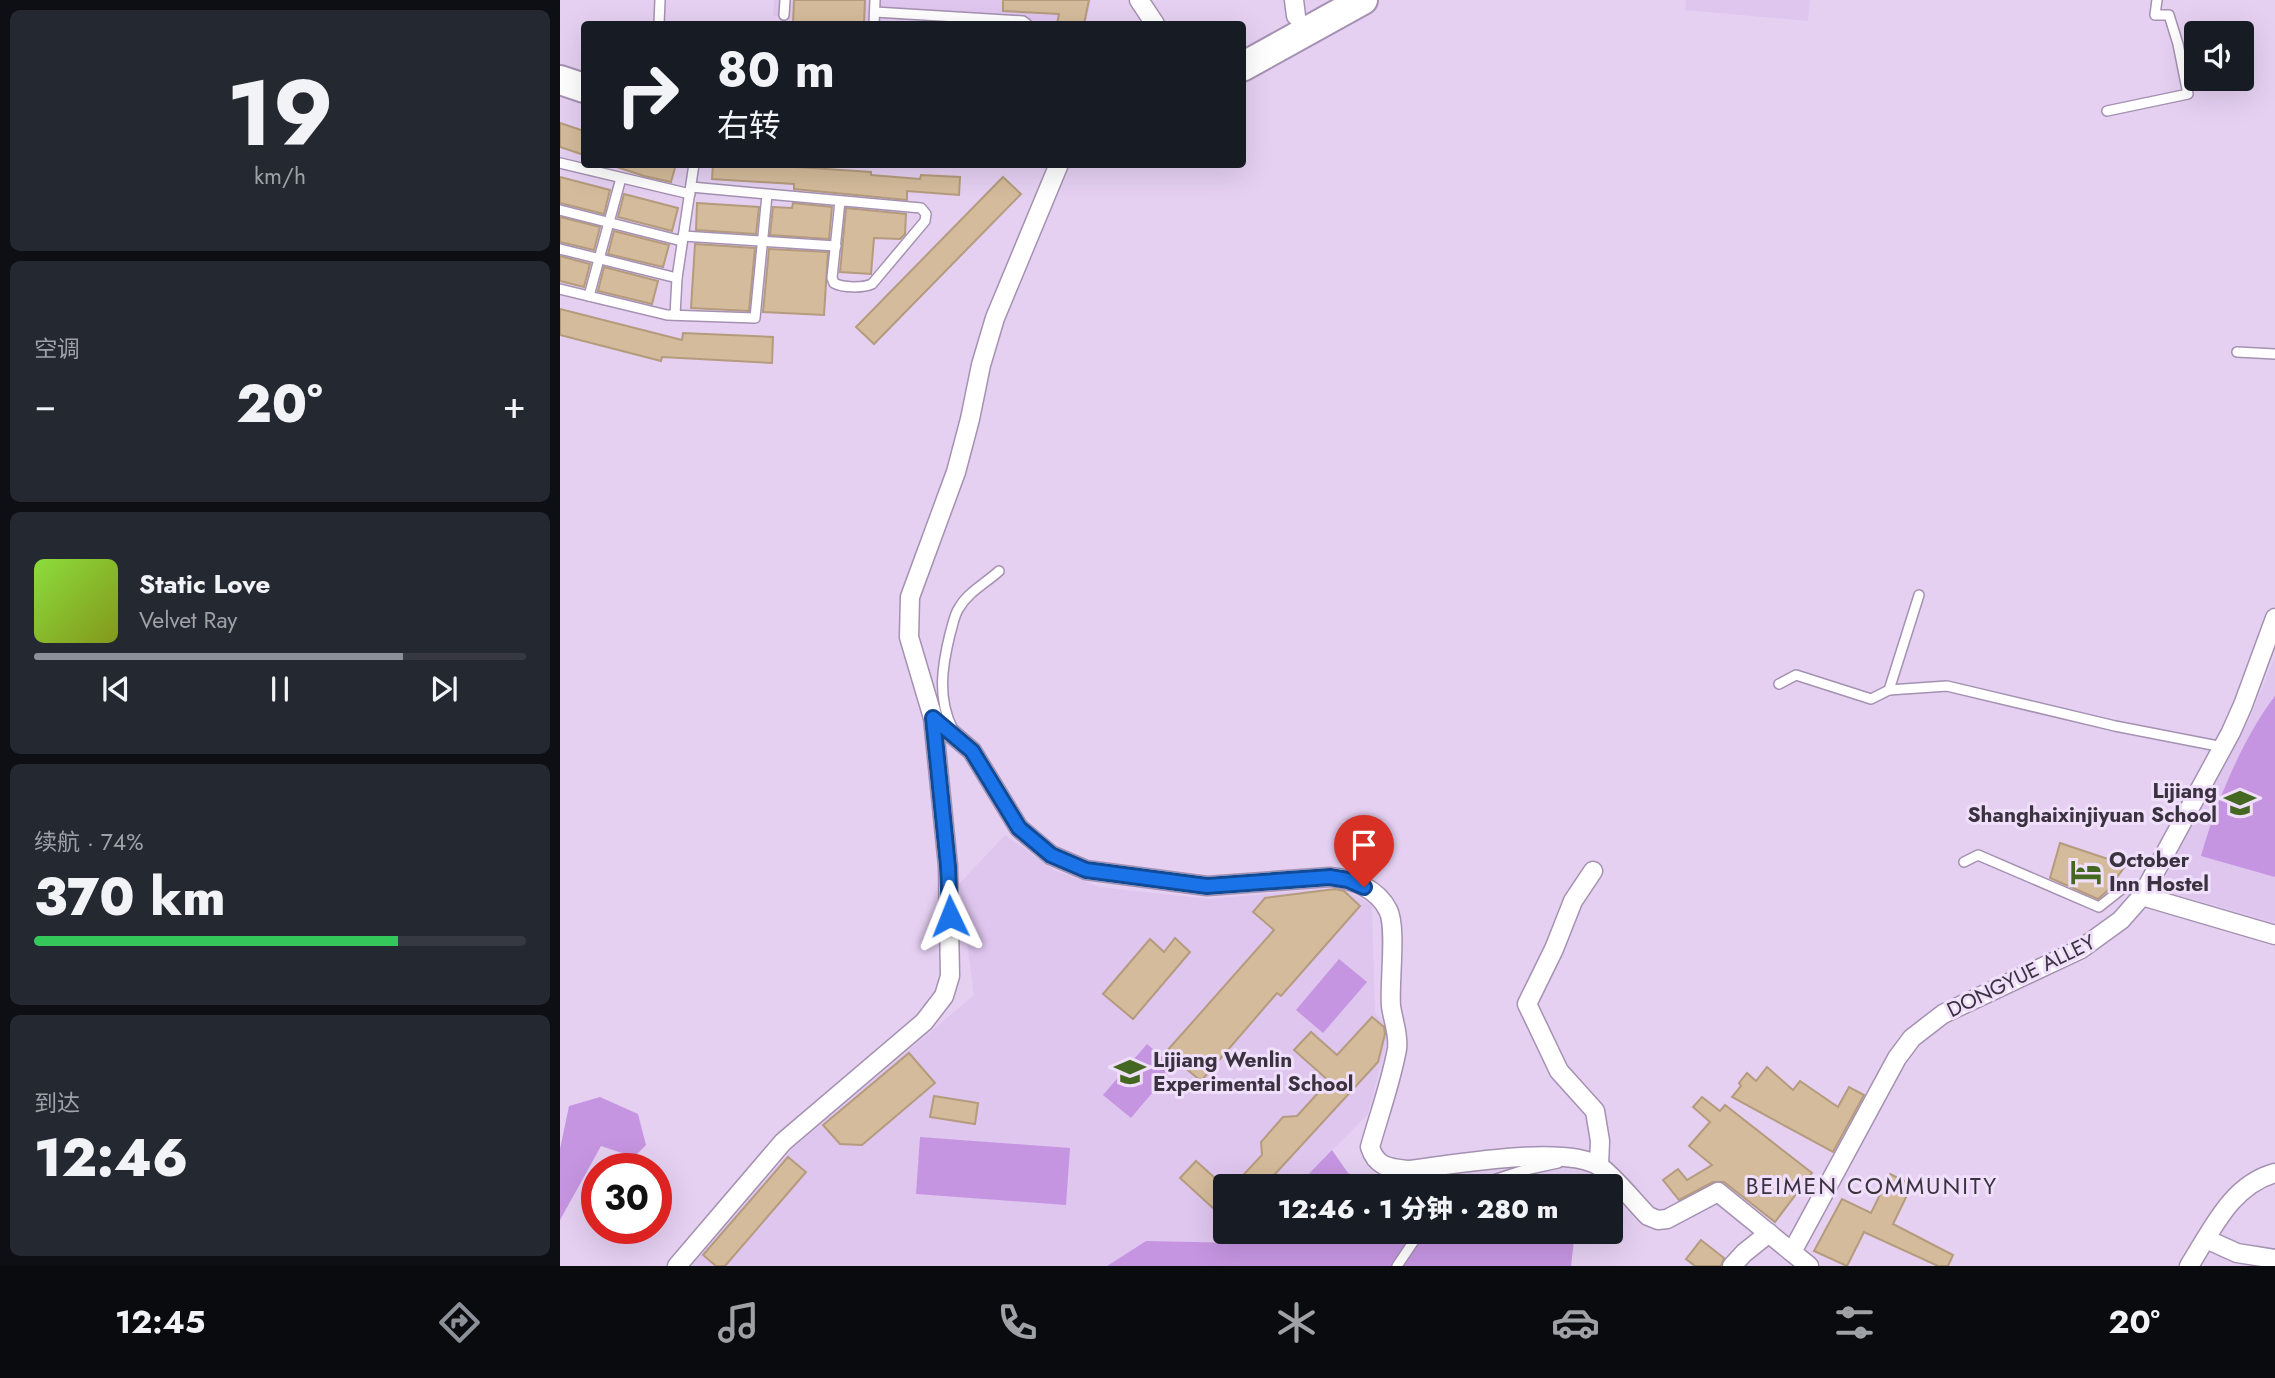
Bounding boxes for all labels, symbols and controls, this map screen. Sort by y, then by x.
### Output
map controls [2184,21,2254,91]
button: sound [2184,21,2254,91]
text: 80 m [717,35,835,105]
text: 19 [226,48,334,179]
icon: right [602,49,693,140]
text: 右转 [717,103,781,149]
text: km/h [254,159,306,193]
text: 空调 [34,332,80,366]
text: 20° [236,366,323,442]
text: − [34,377,56,432]
text: + [503,377,526,432]
text: Static Love [139,565,271,603]
text: Velvet Ray [139,603,237,637]
icon: previous [97,670,135,708]
icon: pause [261,670,299,708]
icon: next [425,670,463,708]
place label: Lijiang Shanghaixinjiyuan School [1968,776,2217,830]
school or university icon: Lijiang Shanghaixinjiyuan School [2223,786,2257,820]
pin [1334,815,1394,887]
text: 续航 · 74% [34,825,143,859]
icon: arrive [1345,826,1383,864]
place label: October Inn Hostel [2109,845,2209,899]
hotel icon: October Inn Hostel [2069,855,2103,889]
text: 370 km [34,859,226,935]
position arrow [913,879,987,953]
street label: DONGYUE ALLEY [1942,927,2100,1025]
place label: Lijiang Wenlin Experimental School [1153,1045,1353,1099]
school or university icon: Lijiang Wenlin Experimental School [1113,1055,1147,1089]
text: 到达 [34,1086,80,1120]
text: 12:46 [34,1120,188,1196]
speed limit sign: 30 [581,1153,672,1244]
district label: BEIMEN COMMUNITY [1746,1169,1998,1203]
text: 12:46 · 1 分钟 · 280 m [1278,1190,1558,1228]
icon: directions [435,1298,484,1347]
icon: music [714,1298,763,1347]
icon: phone [993,1298,1042,1347]
icon: climate [1272,1298,1321,1347]
icon: car [1551,1298,1600,1347]
icon: filters [1830,1298,1879,1347]
text: 12:45 [115,1299,205,1345]
text: 20° [2108,1299,2160,1345]

